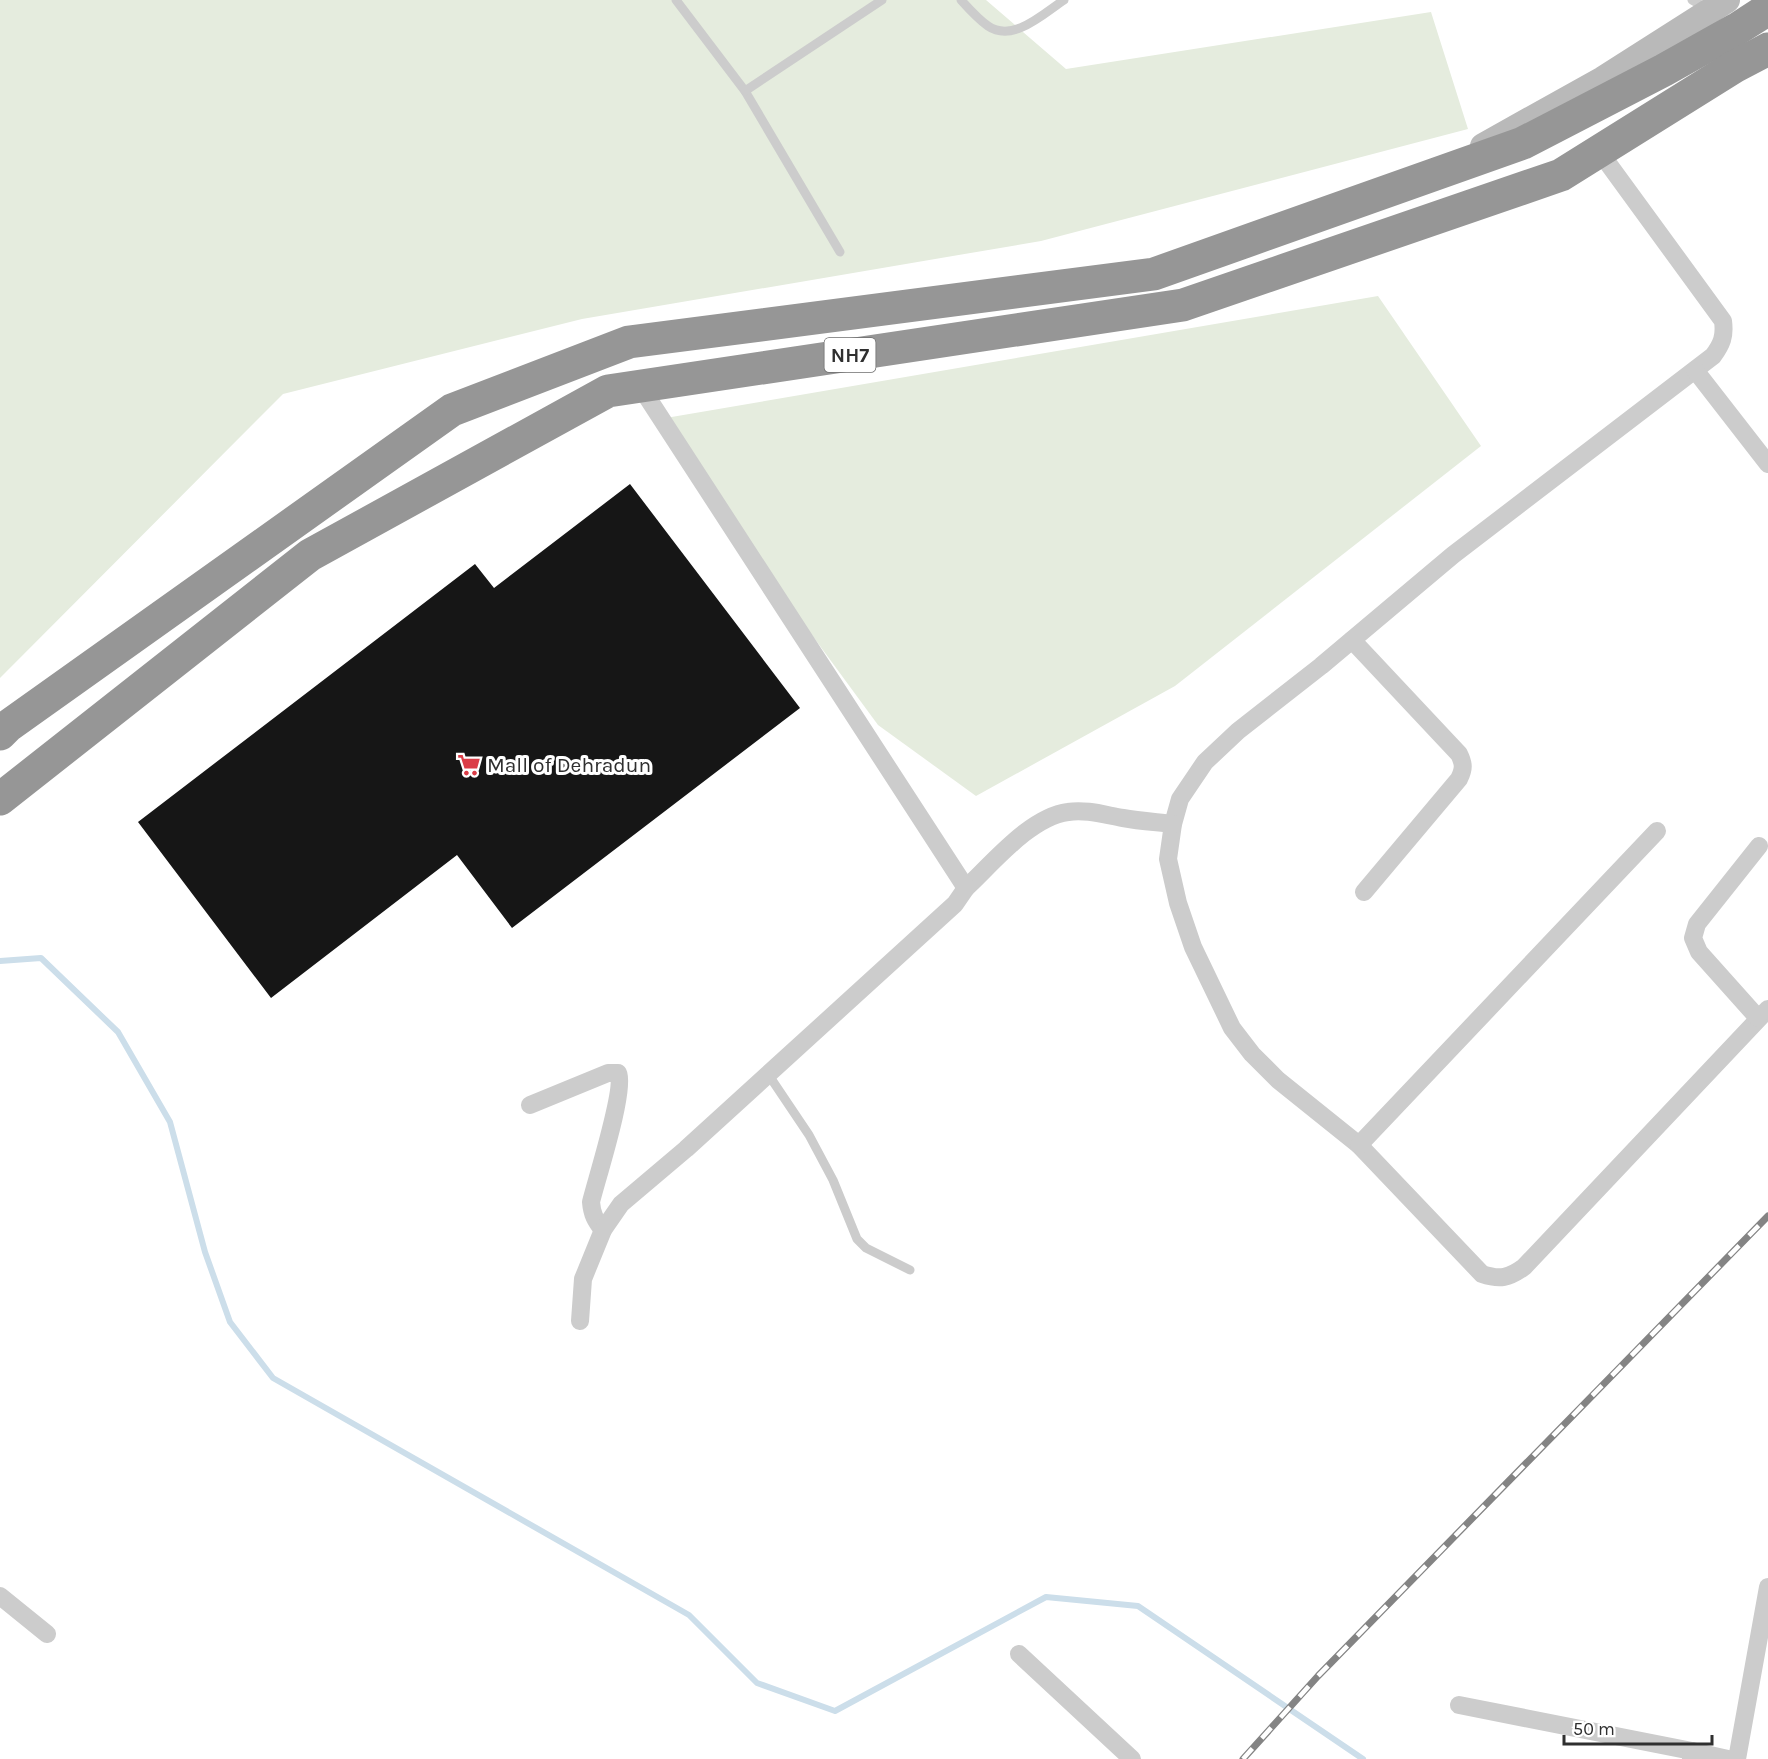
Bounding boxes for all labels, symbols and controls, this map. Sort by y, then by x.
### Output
road number: NH7 [824,338,876,372]
supermarket icon: Mall of Dehradun [456,752,482,778]
place label: Mall of Dehradun [487,753,651,777]
scale bar [1564,1708,1712,1746]
text: 50 m [1573,1718,1615,1740]

